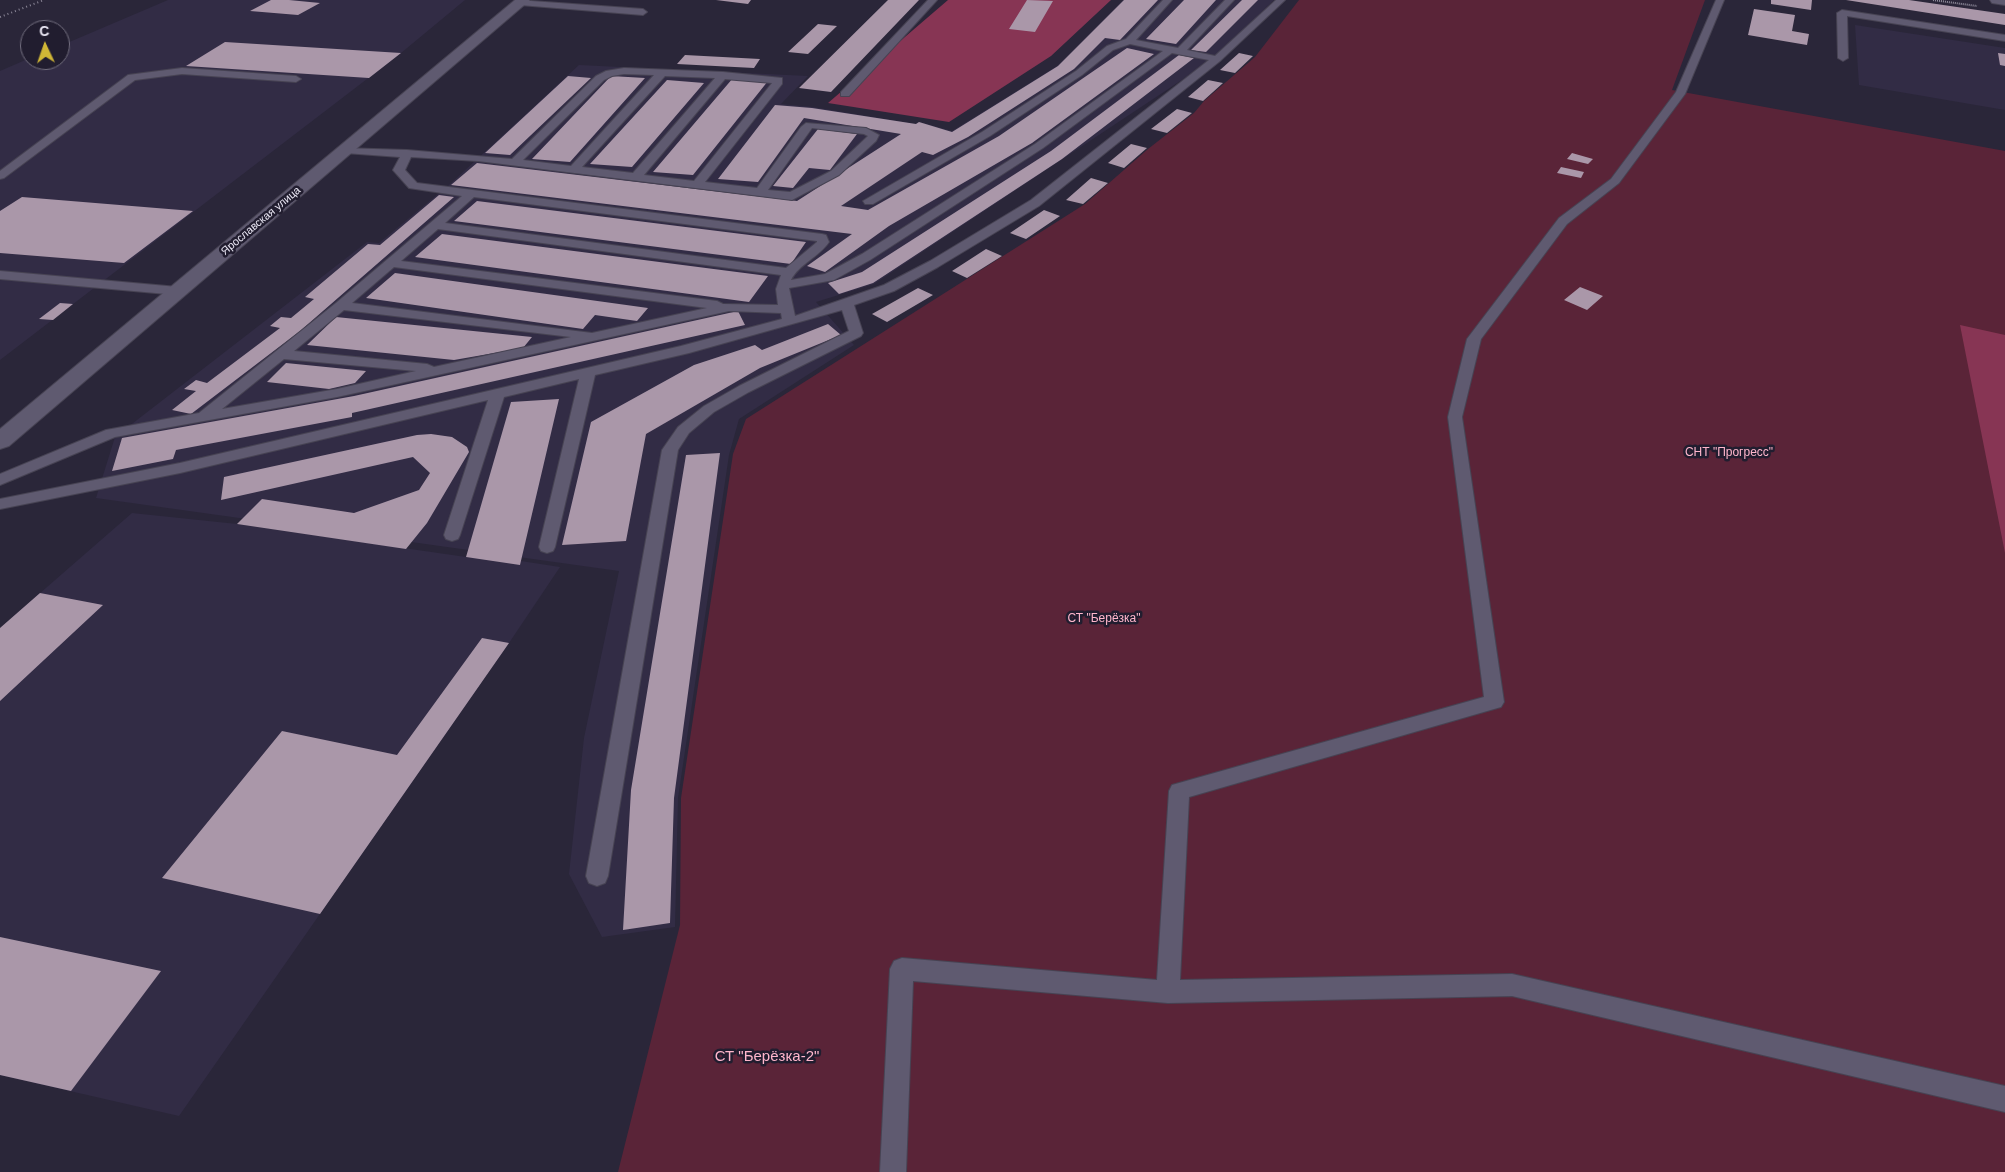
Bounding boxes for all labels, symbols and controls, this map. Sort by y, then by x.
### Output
north arrow [20,20,70,70]
text: С [39,23,50,39]
street label: Ярославская улица [219,184,303,258]
park label: СНТ "Прогресс" [1685,446,1773,460]
park label: СТ "Берёзка" [1067,612,1141,626]
park label: СТ "Берёзка-2" [715,1048,819,1066]

